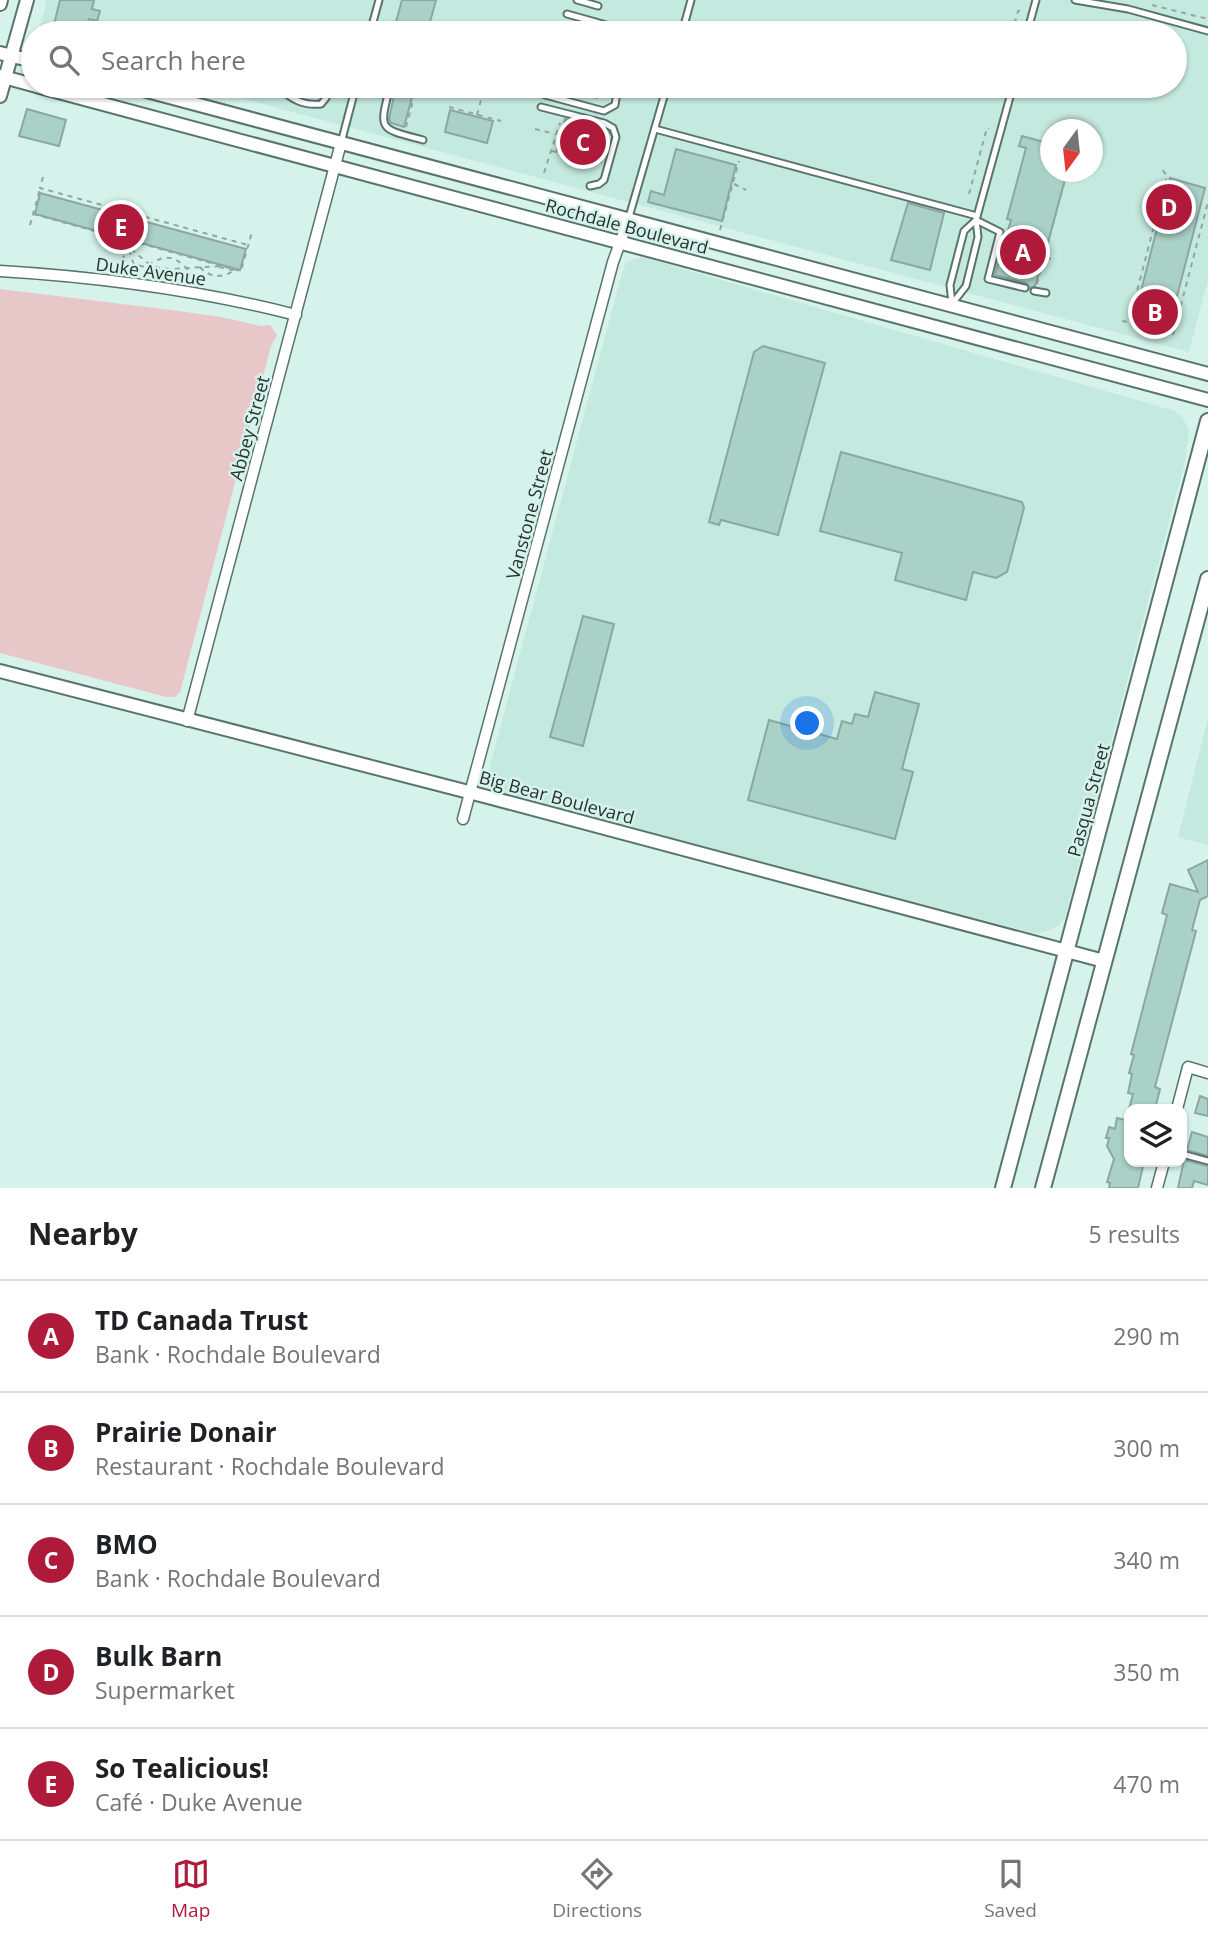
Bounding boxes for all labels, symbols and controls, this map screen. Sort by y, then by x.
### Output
search box [21,21,1187,98]
icon: search [45,41,83,79]
text: Search here [101,42,246,78]
pin: C [560,116,606,168]
north arrow [1040,119,1103,182]
pin: D [1146,181,1192,233]
street label: Rochdale Boulevard [543,193,711,259]
pin: E [98,201,144,253]
pin: A [1000,226,1046,278]
street label: Duke Avenue [94,251,208,291]
pin: B [1132,286,1178,338]
street label: Abbey Street [223,373,275,483]
street label: Vanstone Street [500,446,558,582]
your location [790,706,824,740]
street label: Pasqua Street [1061,741,1115,859]
street label: Big Bear Boulevard [477,765,637,829]
map controls [1124,1104,1187,1167]
button: layers [1124,1104,1187,1167]
text: Nearby [28,1213,138,1254]
text: 5 results [1089,1218,1180,1250]
text: TD Canada Trust [95,1302,308,1338]
text: A [43,1320,59,1352]
text: 290 m [1113,1320,1180,1352]
text: Bank · Rochdale Boulevard [95,1338,381,1370]
text: Prairie Donair [95,1414,277,1450]
text: B [43,1432,59,1464]
text: 300 m [1113,1432,1180,1464]
text: Restaurant · Rochdale Boulevard [95,1450,445,1482]
text: BMO [95,1526,158,1562]
text: C [44,1544,58,1576]
text: 340 m [1113,1544,1180,1576]
text: Bank · Rochdale Boulevard [95,1562,381,1594]
text: Bulk Barn [95,1638,222,1674]
text: D [42,1656,60,1688]
text: 350 m [1113,1656,1180,1688]
text: Supermarket [95,1674,235,1706]
text: So Tealicious! [95,1750,269,1786]
text: E [45,1768,57,1800]
text: 470 m [1113,1768,1180,1800]
text: Café · Duke Avenue [95,1786,303,1818]
tab: Map [171,1855,210,1923]
tab: Directions [552,1855,642,1923]
tab: Saved [984,1855,1037,1923]

